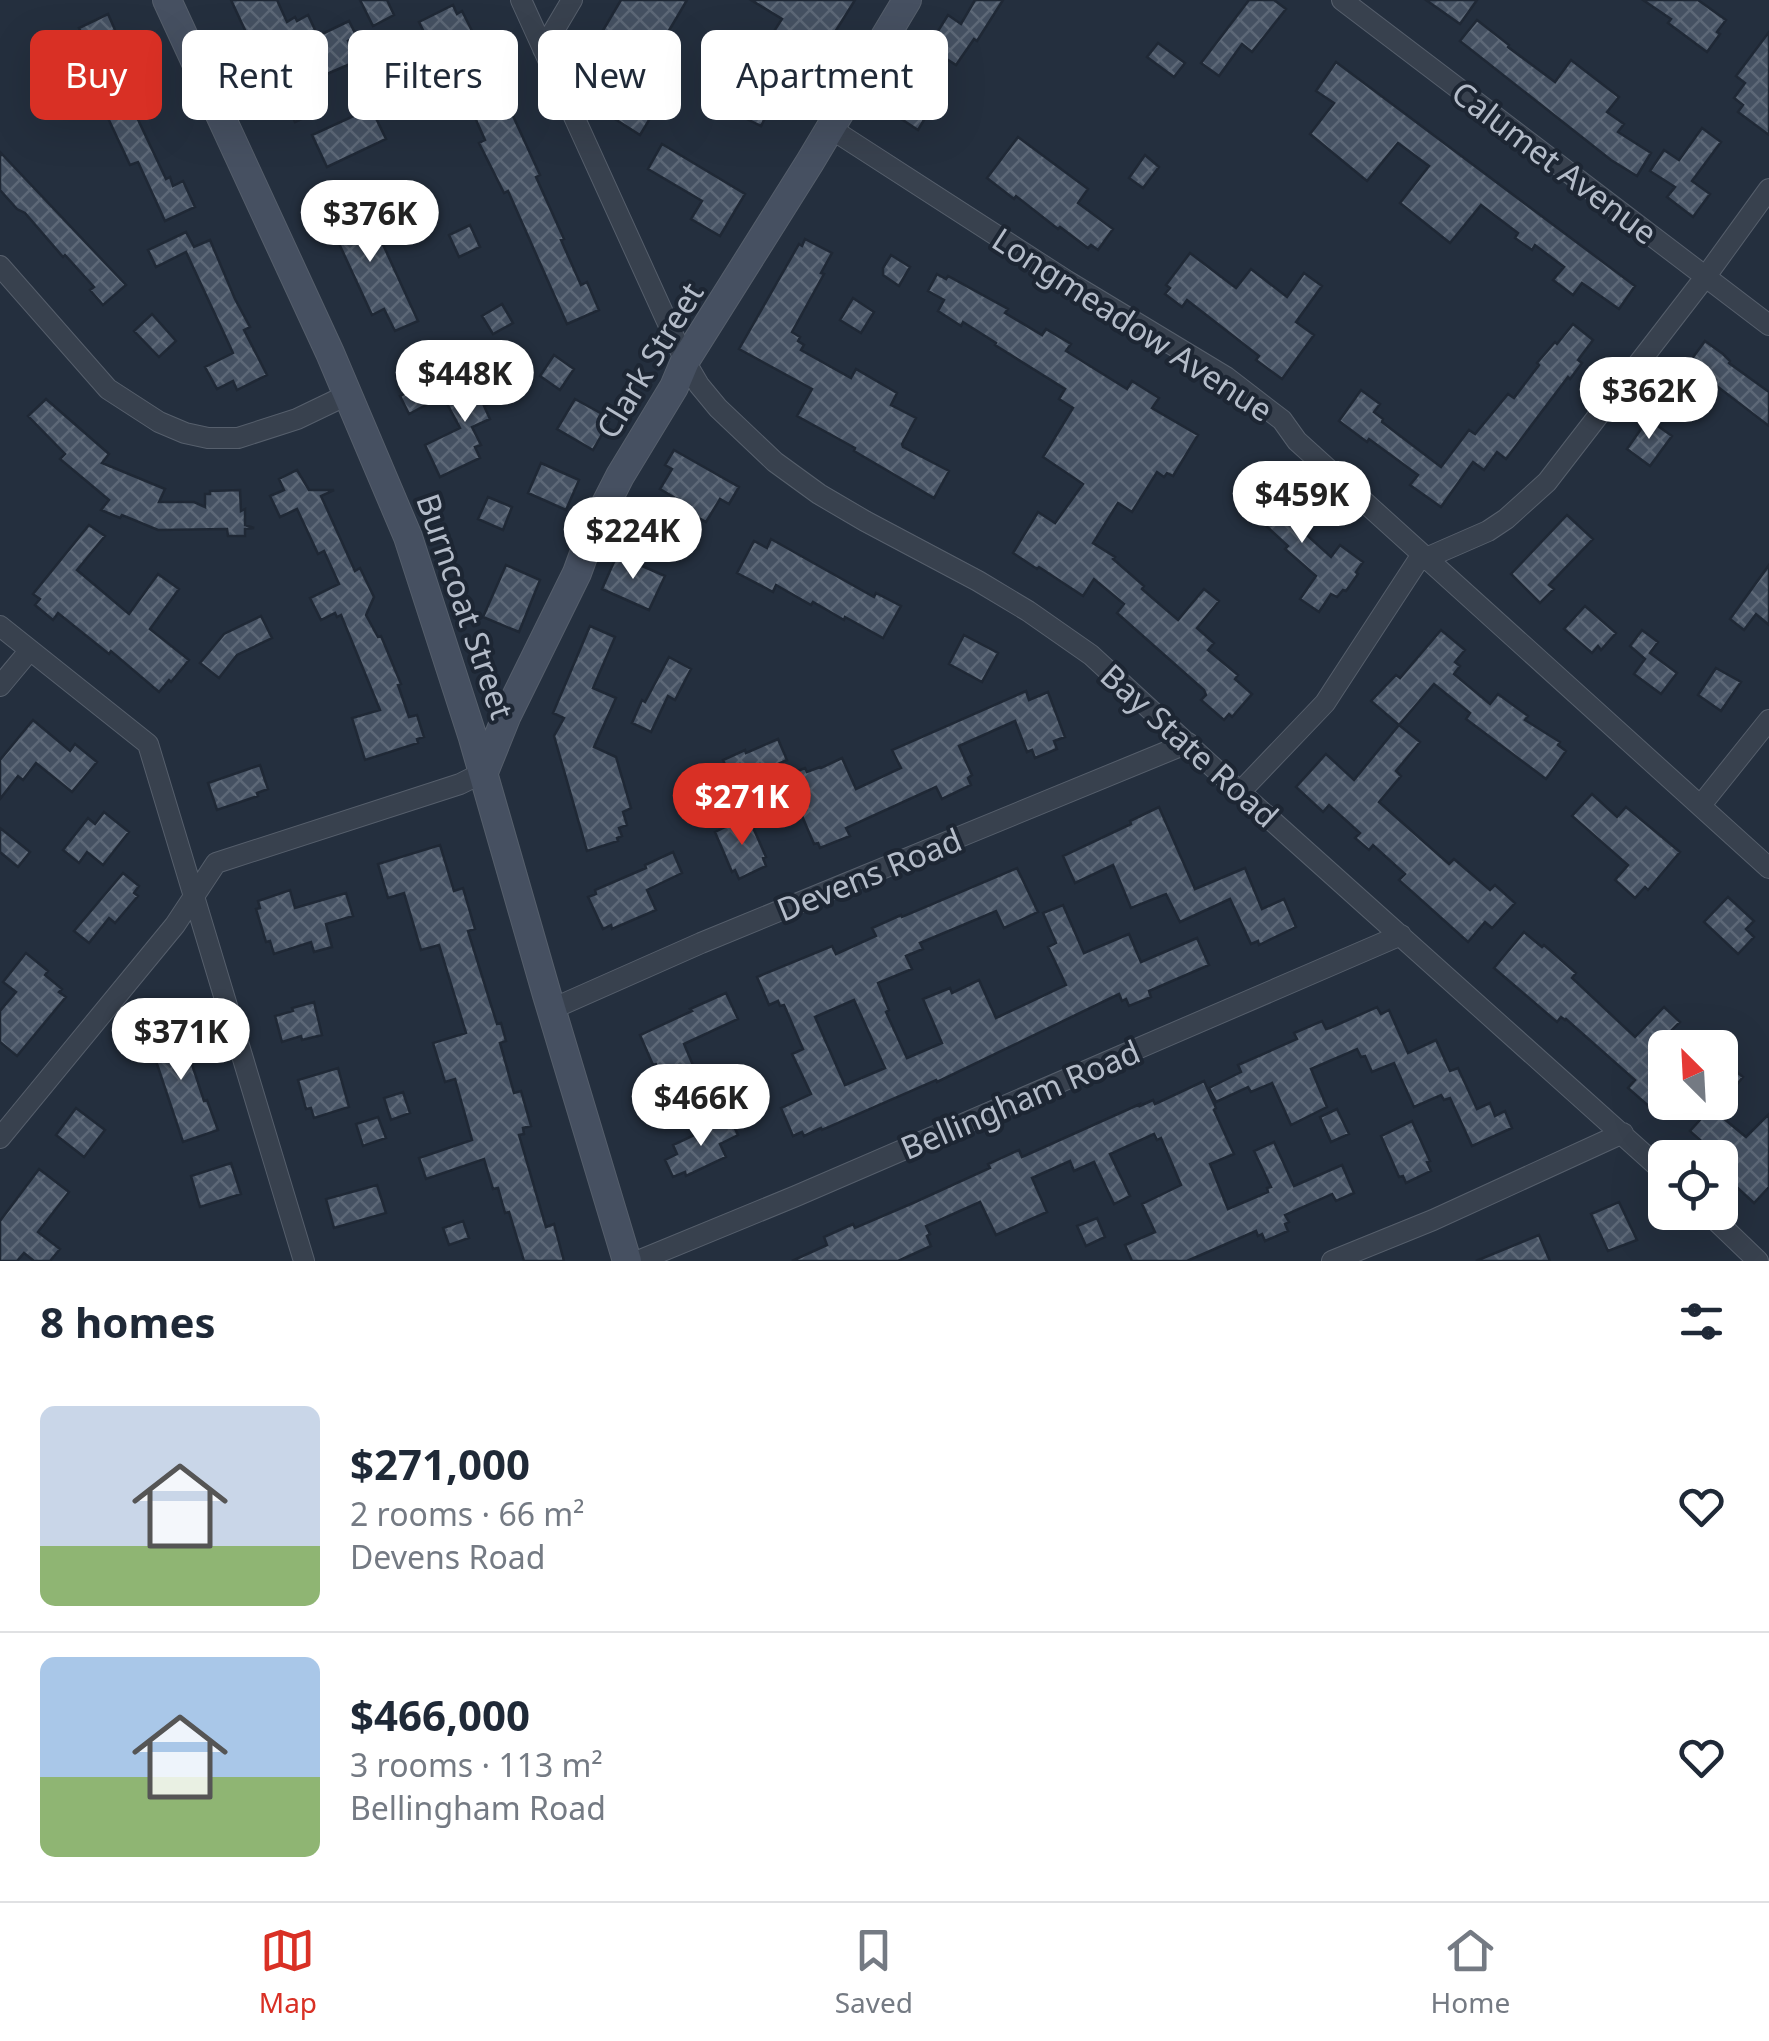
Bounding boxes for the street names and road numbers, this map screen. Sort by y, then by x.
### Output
street label: Calumet Avenue [1444,71,1666,253]
street label: Longmeadow Avenue [985,217,1281,431]
street label: Clark Street [586,274,712,446]
street label: Burncoat Street [407,488,525,724]
street label: Bay State Road [1092,654,1288,836]
street label: Devens Road [770,817,968,931]
street label: Bellingham Road [894,1029,1146,1169]

